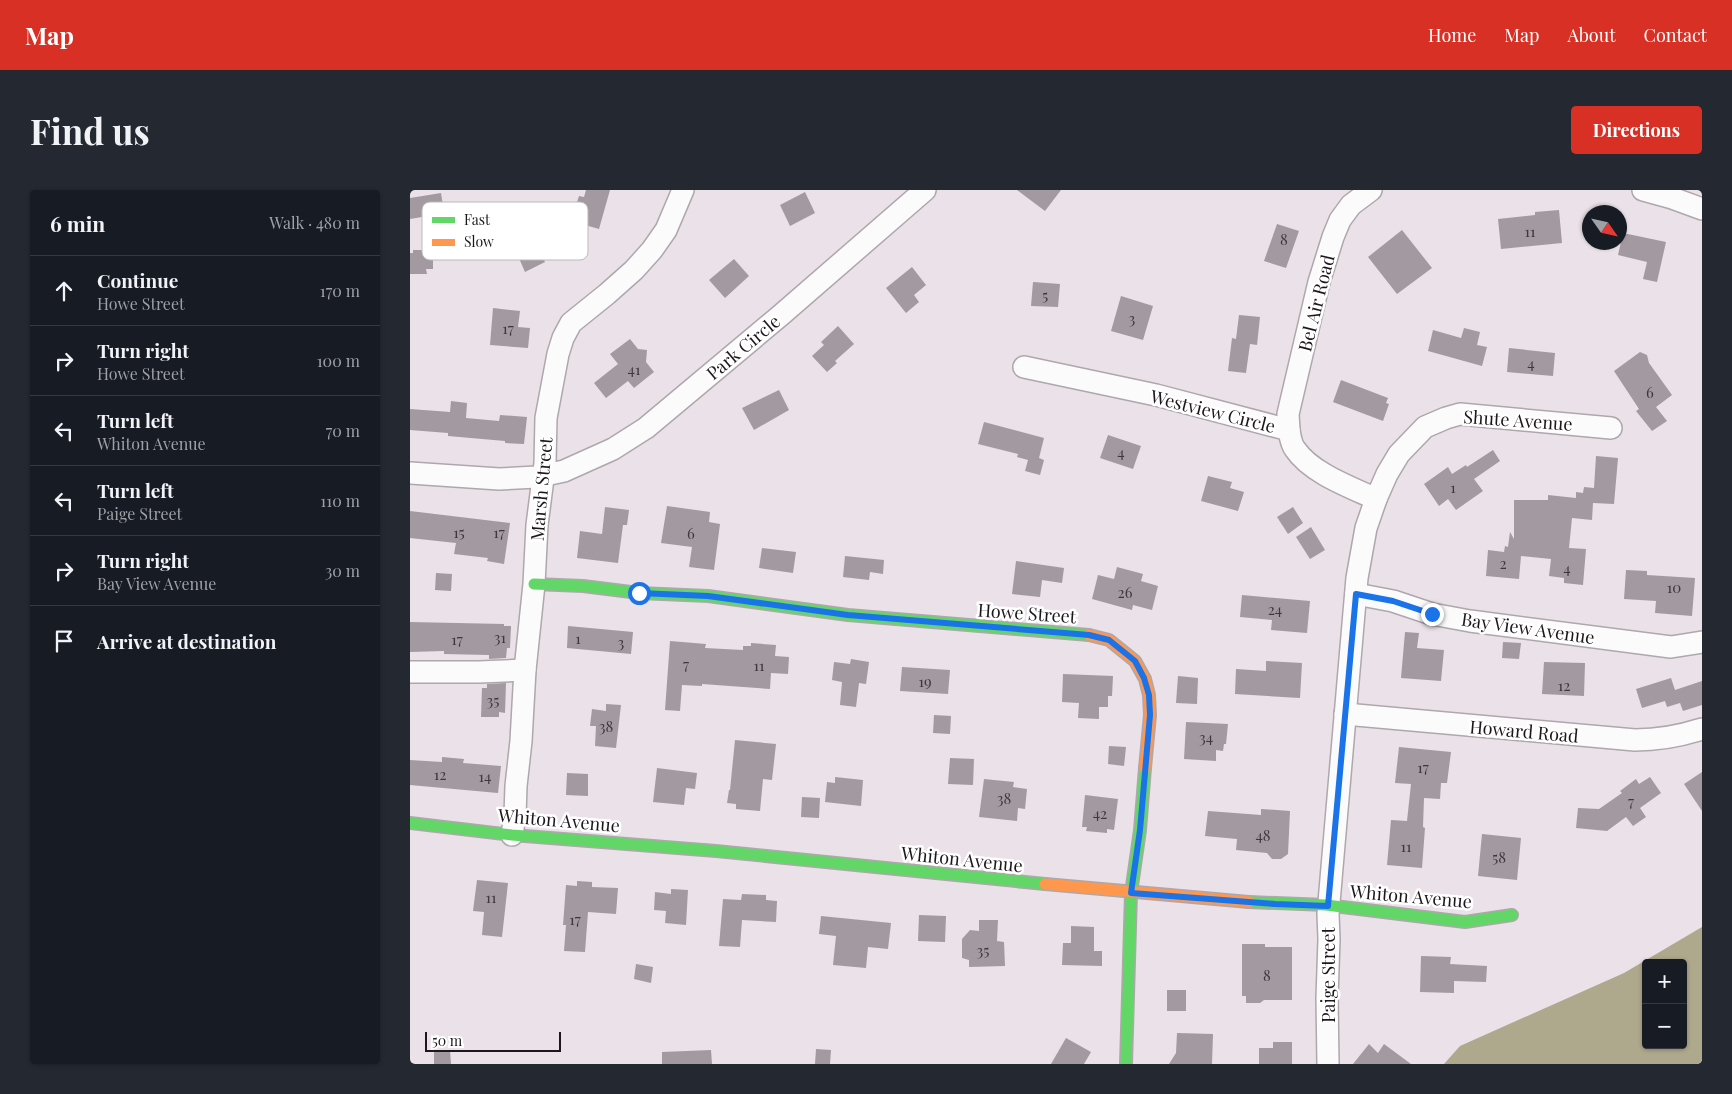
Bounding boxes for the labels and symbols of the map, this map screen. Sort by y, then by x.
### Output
legend [422,202,588,260]
north arrow [1582,205,1627,250]
text: Fast [464,210,491,229]
house number: 11 [1524,221,1536,241]
house number: 8 [1280,229,1288,249]
text: Slow [464,232,494,251]
street label: Bel Air Road [1292,252,1340,354]
house number: 5 [1042,285,1048,305]
house number: 3 [1129,308,1136,328]
street label: Park Circle [701,309,785,385]
house number: 17 [502,318,514,338]
house number: 4 [1527,353,1535,373]
house number: 41 [628,359,641,379]
house number: 6 [1646,382,1654,402]
street label: Westview Circle [1147,384,1278,438]
street label: Shute Avenue [1463,404,1573,436]
street label: Marsh Street [525,436,558,542]
house number: 4 [1117,442,1125,462]
house number: 1 [1450,477,1456,497]
house number: 15 [453,522,465,542]
house number: 17 [493,522,505,542]
house number: 6 [687,523,695,543]
house number: 2 [1499,553,1507,573]
house number: 4 [1563,558,1571,578]
house number: 10 [1667,577,1681,597]
route start [628,582,651,605]
house number: 26 [1118,582,1133,602]
street label: Howe Street [977,598,1078,628]
house number: 24 [1268,599,1282,619]
route end [1421,603,1444,626]
street label: Bay View Avenue [1460,607,1596,649]
house number: 31 [494,627,507,647]
house number: 1 [575,628,581,648]
house number: 17 [451,629,463,649]
house number: 3 [618,632,625,652]
house number: 7 [683,654,689,674]
house number: 11 [753,655,765,675]
house number: 19 [918,671,932,691]
house number: 12 [1558,675,1570,695]
house number: 35 [487,690,500,710]
street label: Howard Road [1469,714,1580,748]
house number: 38 [599,716,613,736]
house number: 34 [1199,727,1213,747]
house number: 17 [1417,757,1429,777]
house number: 12 [434,764,446,784]
house number: 14 [479,766,491,786]
house number: 38 [997,788,1011,808]
house number: 7 [1628,791,1634,811]
street label: Whiton Avenue [496,803,621,837]
house number: 42 [1093,803,1107,823]
house number: 48 [1255,825,1271,845]
house number: 11 [1400,836,1412,856]
street label: Whiton Avenue [899,841,1024,877]
house number: 58 [1492,847,1506,867]
street label: Whiton Avenue [1348,879,1473,913]
house number: 11 [485,887,497,907]
house number: 17 [569,909,581,929]
street label: Paige Street [1316,926,1340,1023]
house number: 35 [977,940,990,960]
house number: 8 [1263,965,1271,985]
scale bar [425,1029,561,1052]

